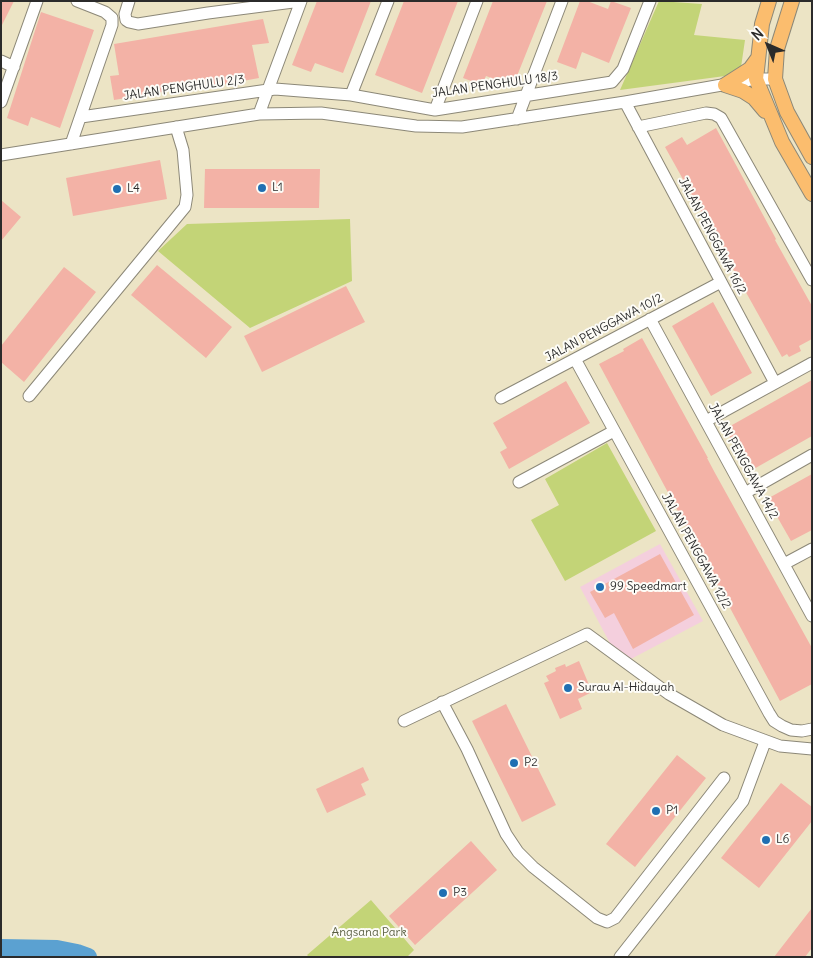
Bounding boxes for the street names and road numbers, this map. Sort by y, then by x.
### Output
street label: JALAN PENGHULU 18/3 [431,69,559,101]
street label: JALAN PENGHULU 2/3 [122,72,246,104]
street label: JALAN PENGGAWA 16/2 [675,175,749,297]
street label: JALAN PENGGAWA 10/2 [543,291,665,365]
street label: JALAN PENGGAWA 14/2 [705,401,781,521]
street label: JALAN PENGGAWA 12/2 [658,491,734,611]

